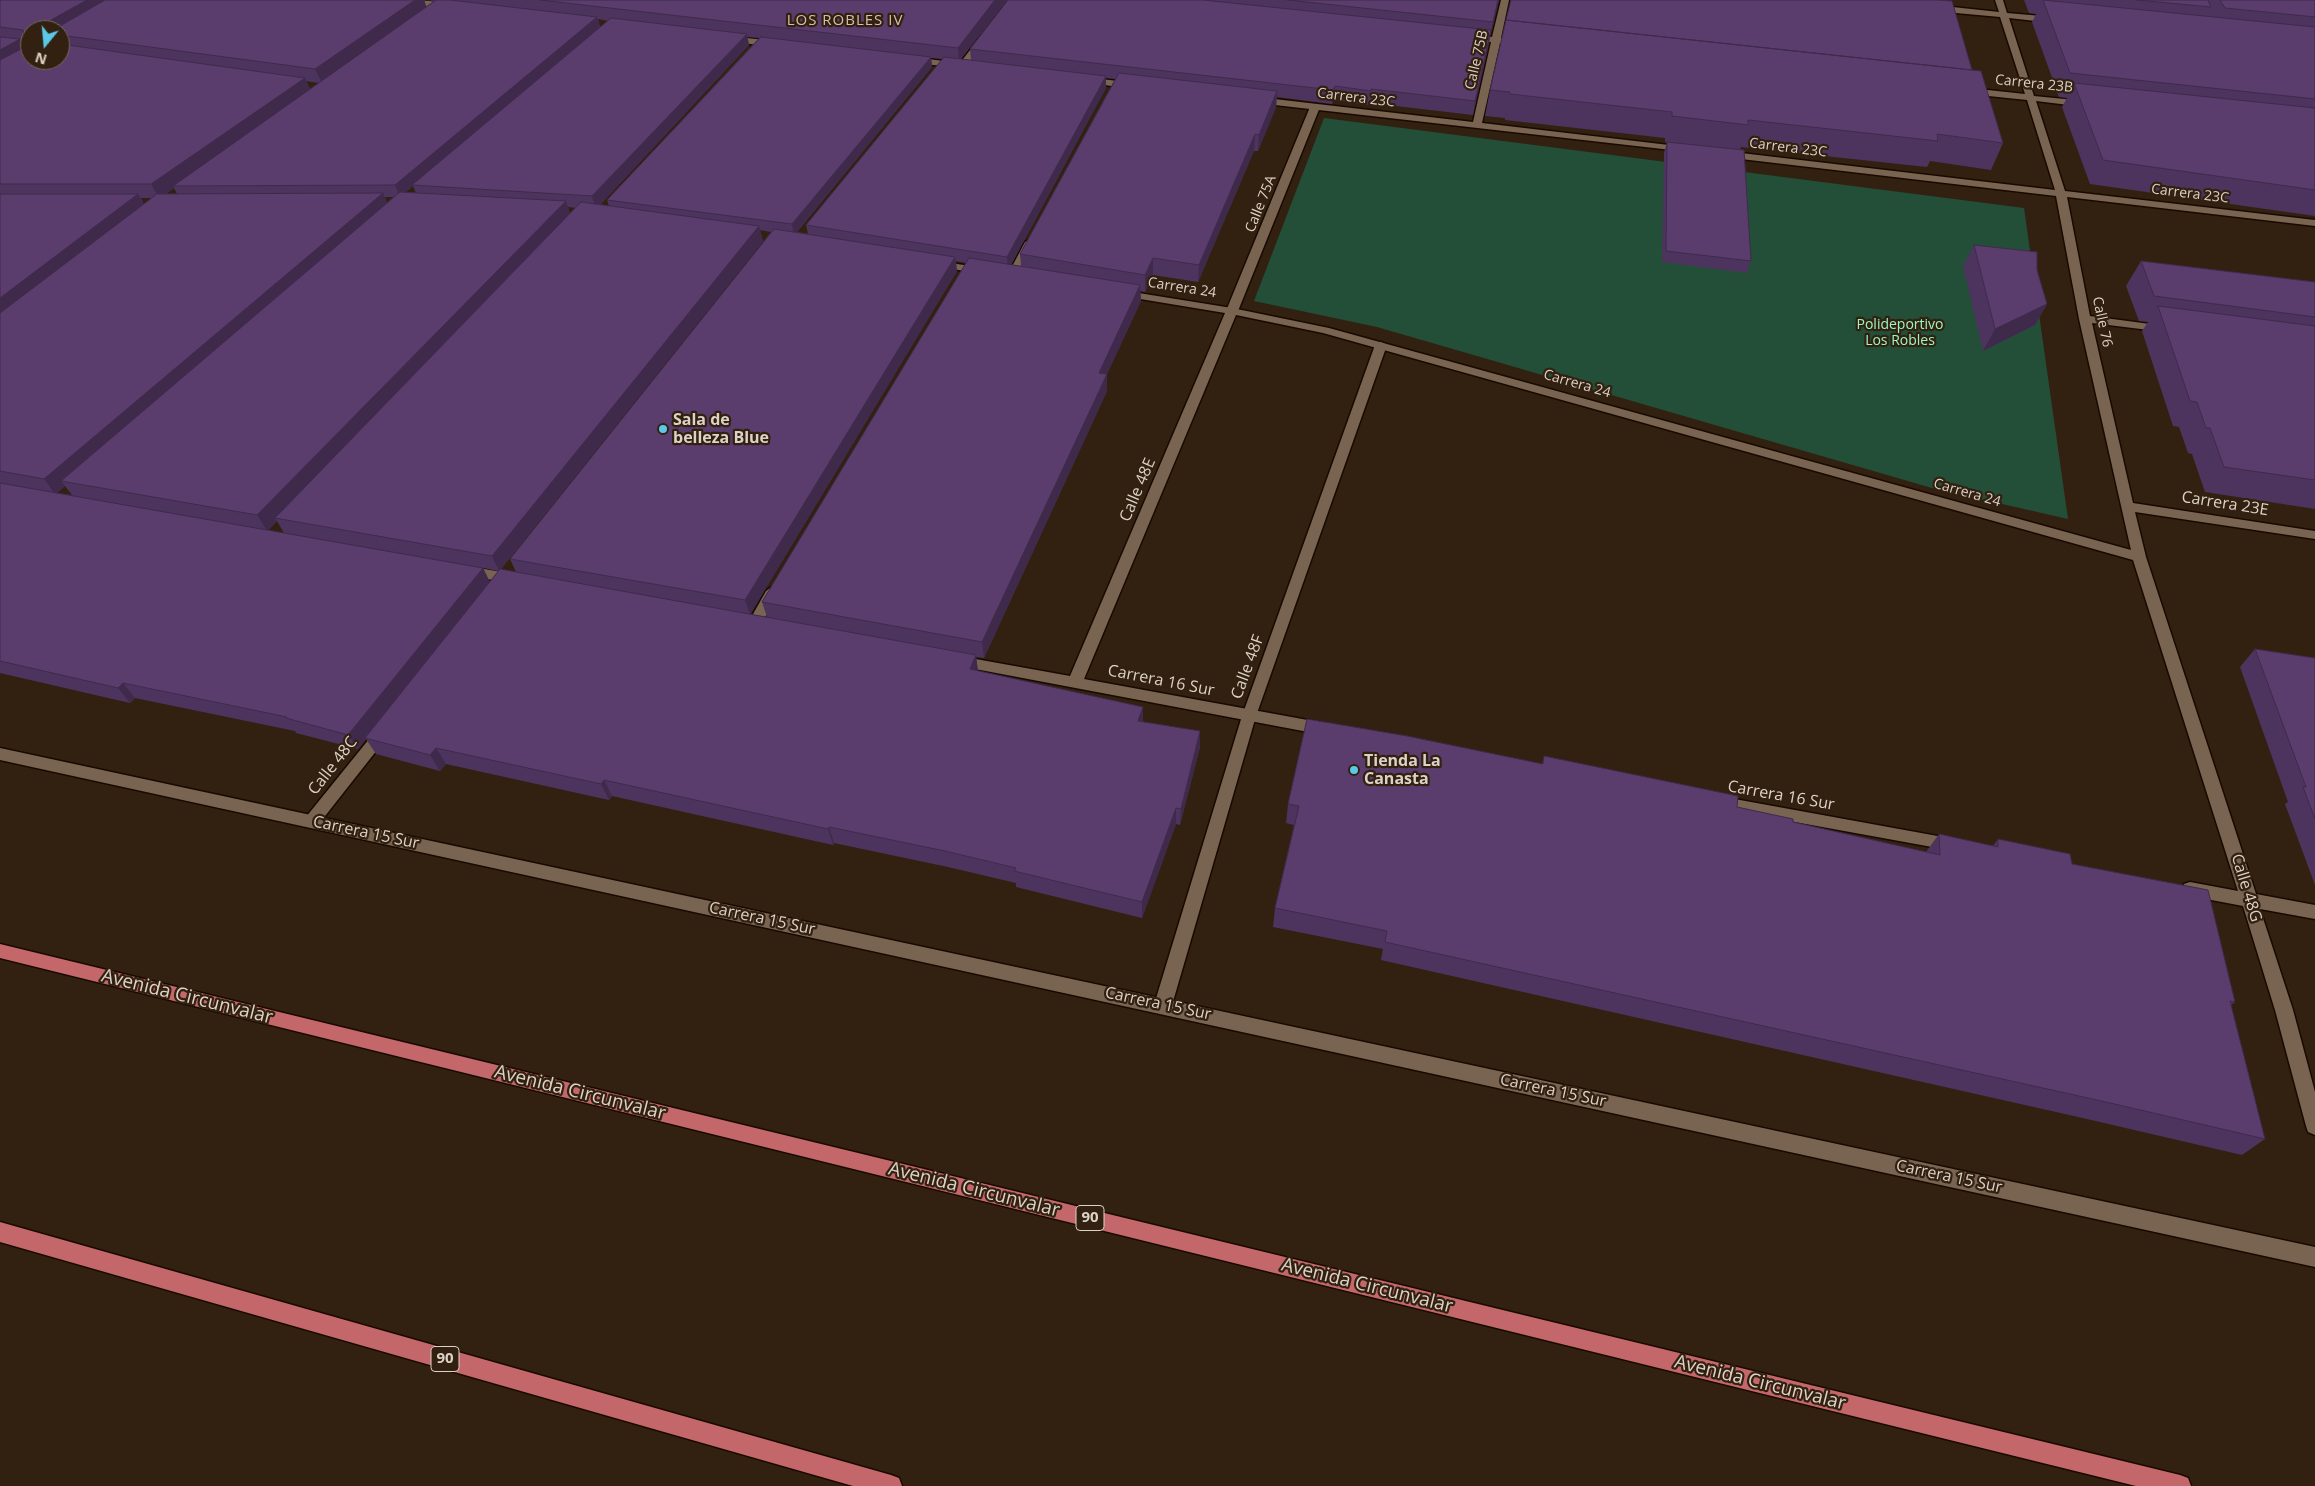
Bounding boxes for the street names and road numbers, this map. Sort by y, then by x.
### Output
street label: Calle 75B [1462,29,1492,91]
street label: Carrera 23B [1994,72,2074,96]
street label: Carrera 23C [1316,85,1396,111]
street label: Carrera 23C [1748,135,1828,161]
street label: Calle 75A [1242,173,1280,235]
street label: Carrera 23C [2150,181,2230,207]
street label: Carrera 24 [1147,274,1217,302]
street label: Calle 76 [2088,295,2116,349]
street label: Carrera 24 [1541,366,1613,402]
street label: Calle 48E [1116,455,1160,525]
street label: Carrera 24 [1931,475,2003,511]
street label: Carrera 23E [2180,488,2270,520]
street label: Calle 48F [1228,632,1268,702]
street label: Carrera 16 Sur [1106,661,1216,701]
street label: Calle 48C [304,733,362,799]
street label: Carrera 16 Sur [1726,777,1836,815]
street label: Carrera 15 Sur [311,812,421,854]
street label: Calle 48G [2227,852,2265,924]
street label: Carrera 15 Sur [707,898,817,940]
street label: Avenida Circunvalar [99,965,275,1029]
street label: Carrera 15 Sur [1103,983,1213,1025]
street label: Avenida Circunvalar [492,1061,668,1125]
street label: Carrera 15 Sur [1498,1070,1608,1112]
street label: Carrera 15 Sur [1894,1156,2004,1198]
street label: Avenida Circunvalar [886,1158,1062,1222]
road number: 90 [1076,1206,1104,1230]
street label: Avenida Circunvalar [1279,1254,1455,1318]
road number: 90 [431,1346,459,1372]
street label: Avenida Circunvalar [1672,1351,1848,1415]

